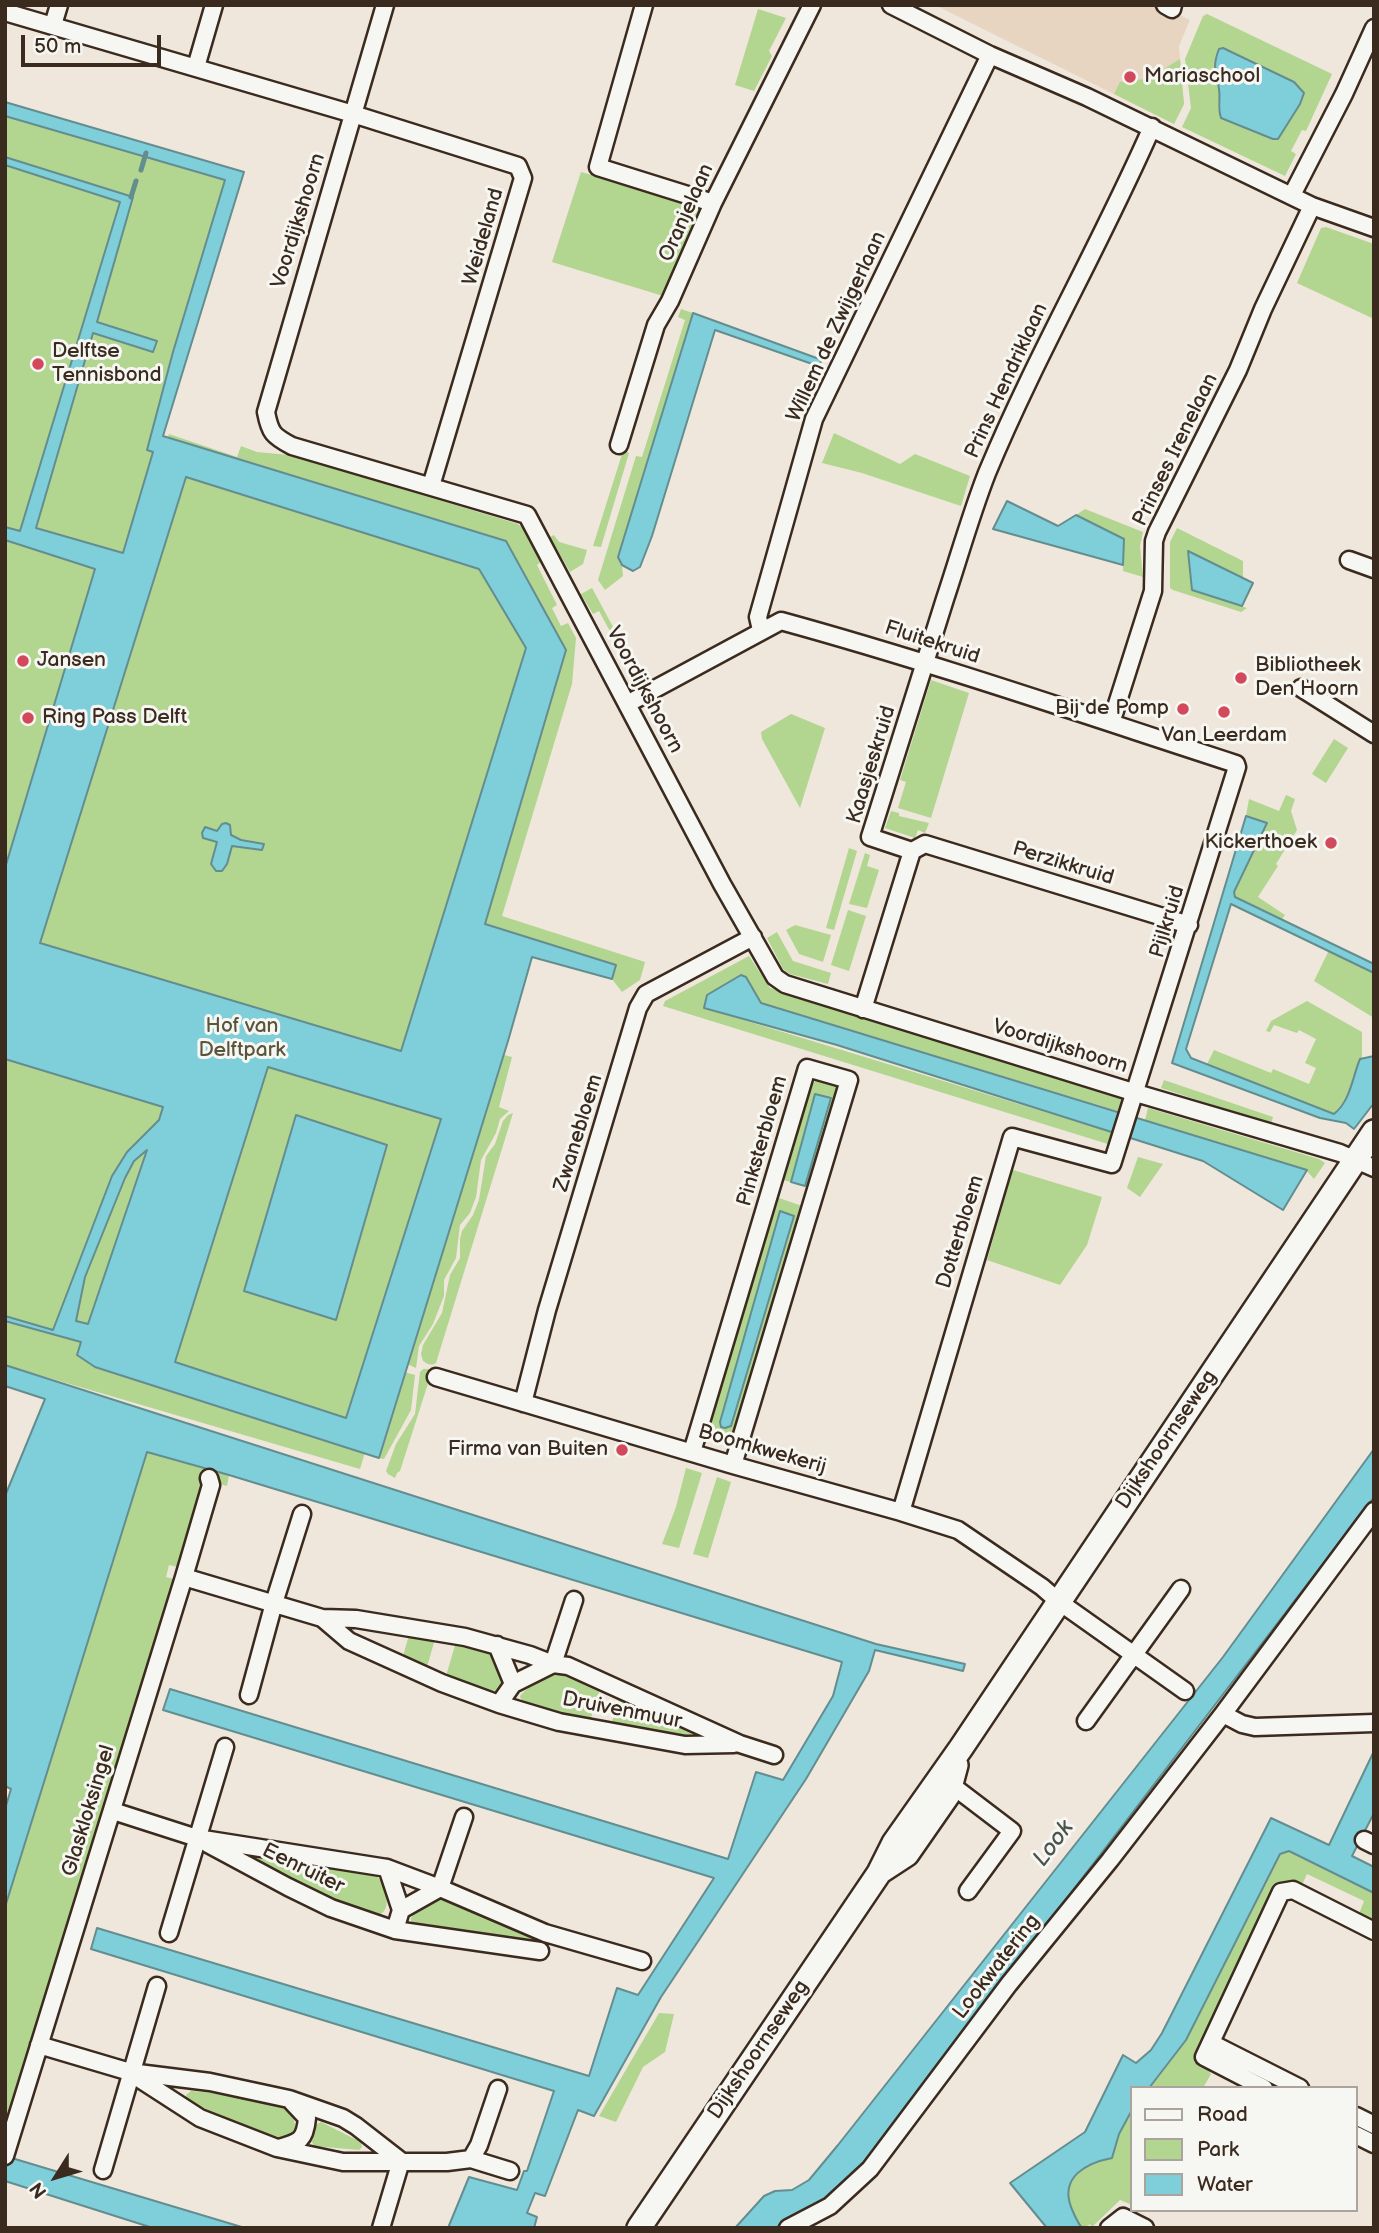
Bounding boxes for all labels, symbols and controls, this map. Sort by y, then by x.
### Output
scale bar [24,21,164,65]
text: 50 m [34,34,81,59]
place label: Mariaschool [1144,64,1260,90]
marker: Mariaschool [1122,69,1138,85]
street label: Voordijkshoorn [267,150,331,292]
street label: Oranjelaan [654,160,720,266]
street label: Weideland [458,185,510,289]
street label: Willem de Zwijgerlaan [782,228,892,426]
street label: Prins Hendriklaan [960,299,1054,463]
place label: Delftse Tennisbond [52,339,161,389]
marker: Delftse Tennisbond [30,356,46,372]
street label: Prinses Irenelaan [1128,369,1224,531]
street label: Fluitekruid [881,616,983,670]
street label: Voordijkshoorn [600,622,688,758]
place label: Jansen [37,648,106,674]
marker: Jansen [15,653,31,669]
place label: Bibliotheek Den Hoorn [1255,653,1361,703]
marker: Bibliotheek Den Hoorn [1233,670,1249,686]
place label: Bij de Pomp [1055,696,1169,722]
marker: Bij de Pomp [1175,701,1191,717]
street label: Kaasjeskruid [842,703,902,827]
marker: Van Leerdam [1216,704,1232,720]
place label: Ring Pass Delft [42,705,187,731]
marker: Ring Pass Delft [20,710,36,726]
place label: Van Leerdam [1161,723,1287,749]
place label: Kickerthoek [1204,830,1317,856]
marker: Kickerthoek [1323,835,1339,851]
street label: Perzikkruid [1009,837,1117,891]
street label: Pijlkruid [1145,883,1191,961]
park label: Hof van Delftpark [198,1014,286,1064]
street label: Voordijkshoorn [989,1015,1131,1079]
street label: Zwanebloem [549,1071,609,1195]
street label: Pinksterbloem [732,1073,794,1209]
street label: Dotterbloem [932,1172,990,1292]
street label: Dijkshoornseweg [1111,1366,1223,1514]
street label: Boomkwekerij [695,1420,829,1480]
place label: Firma van Buiten [448,1437,608,1463]
marker: Firma van Buiten [614,1442,630,1458]
street label: Druivenmuur [560,1687,684,1735]
street label: Glaskloksingel [57,1742,121,1880]
water label: Look [1028,1816,1080,1872]
street label: Eenruiter [258,1838,348,1900]
street label: Lookwatering [948,1910,1046,2024]
street label: Dijkshoornseweg [703,1976,815,2124]
legend [1130,2086,1358,2212]
text: Road [1197,2102,1248,2127]
text: Park [1197,2137,1239,2162]
north arrow [21,2142,91,2212]
text: Water [1197,2172,1253,2197]
text: N [25,2177,52,2203]

